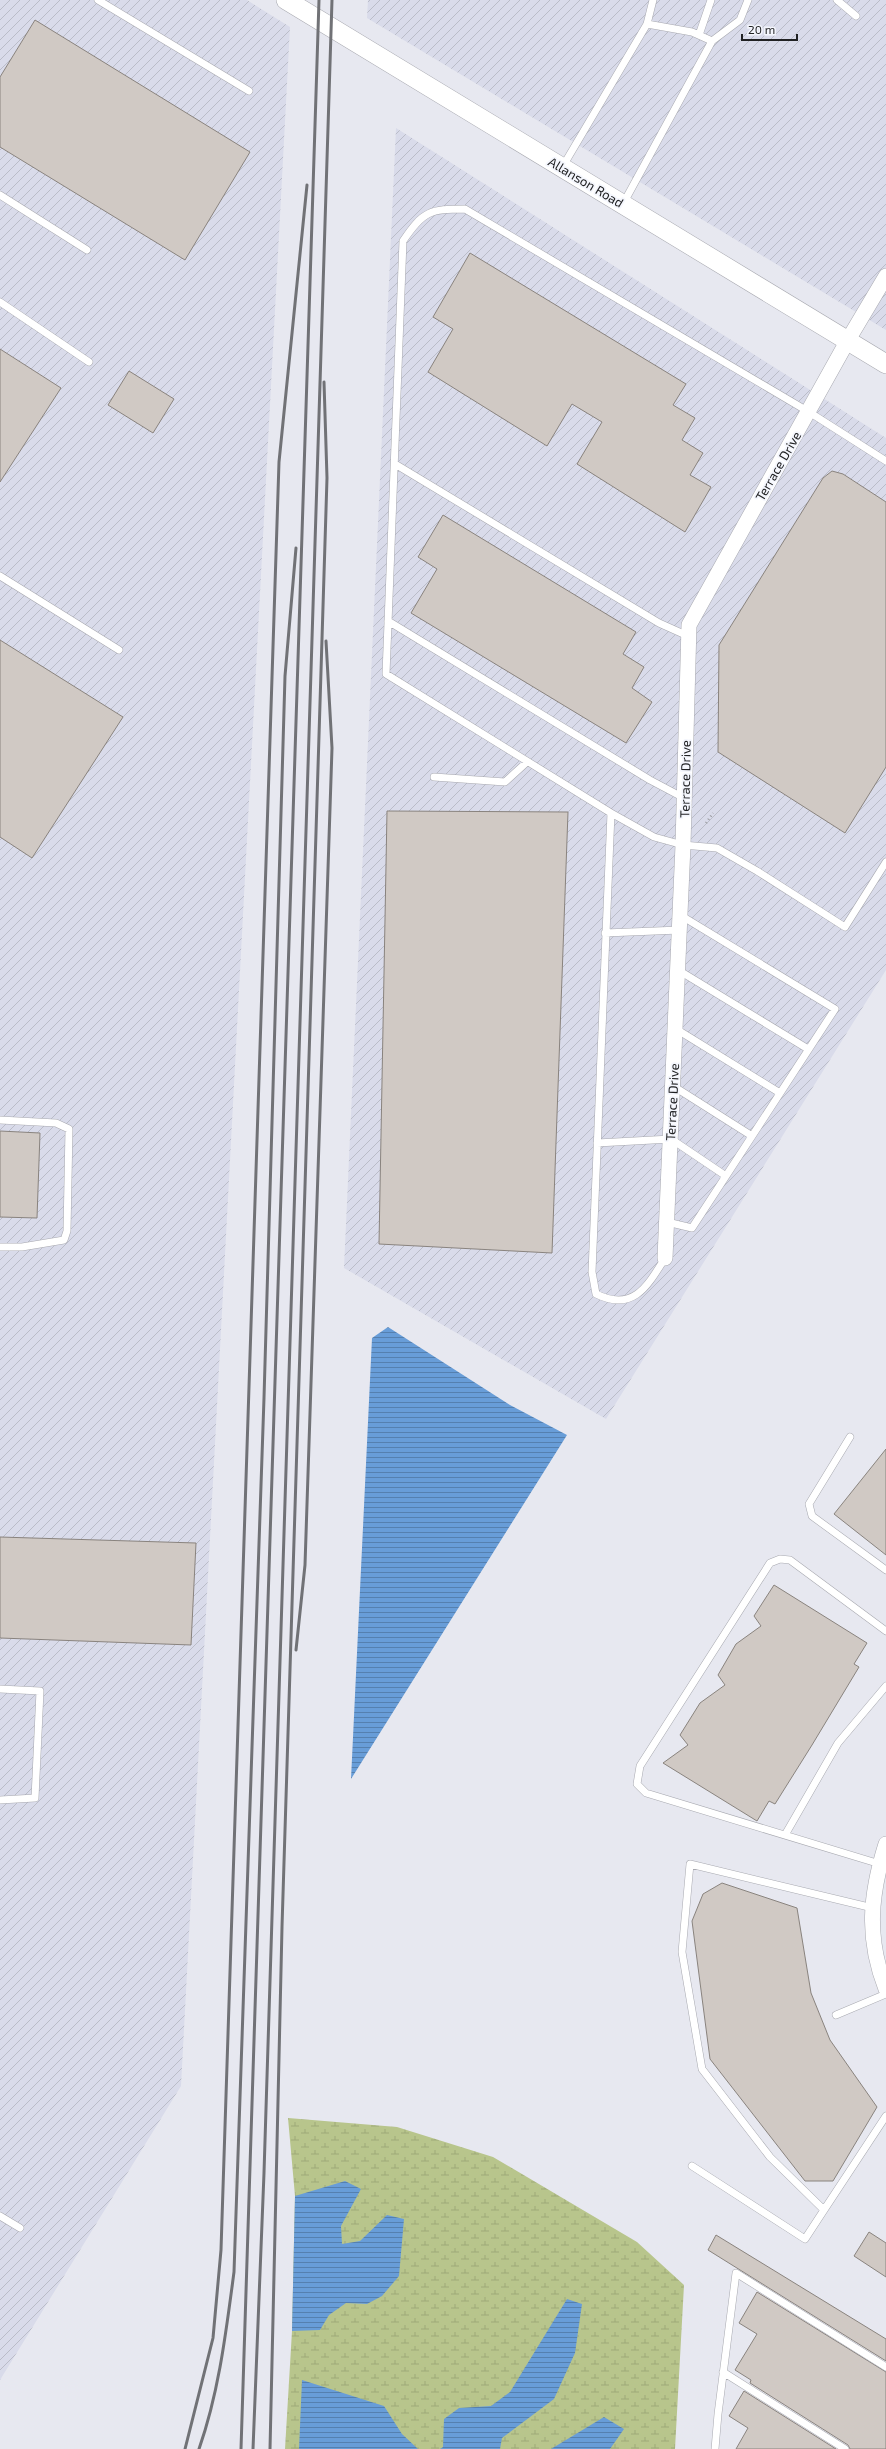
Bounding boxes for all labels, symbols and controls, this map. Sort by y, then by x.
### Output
scale bar [742,16,797,42]
text: 20 m [748,22,775,36]
street label: Allanson Road [545,153,627,211]
street label: Terrace Drive [752,428,804,504]
street label: Terrace Drive [676,740,694,818]
street label: Terrace Drive [662,1063,682,1141]

